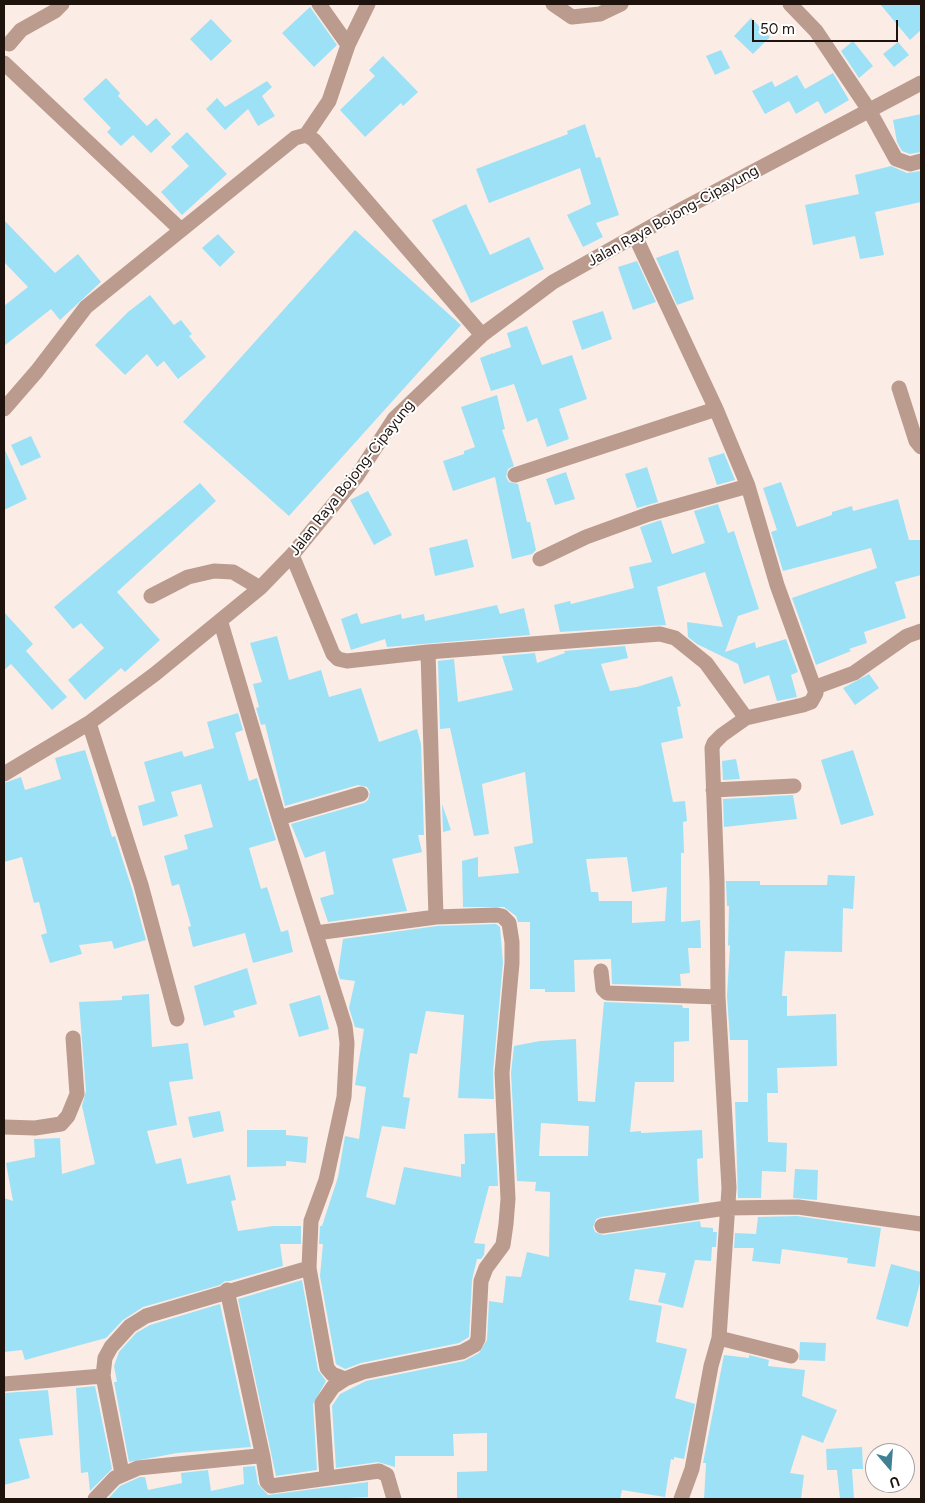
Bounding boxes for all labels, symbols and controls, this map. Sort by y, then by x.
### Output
scale bar [755,10,901,42]
text: 50 m [760,20,795,38]
street label: Jalan Raya Bojong-Cipayung [584,161,762,271]
street label: Jalan Raya Bojong-Cipayung [286,397,418,559]
north arrow [865,1443,915,1493]
text: U [887,1472,902,1491]

